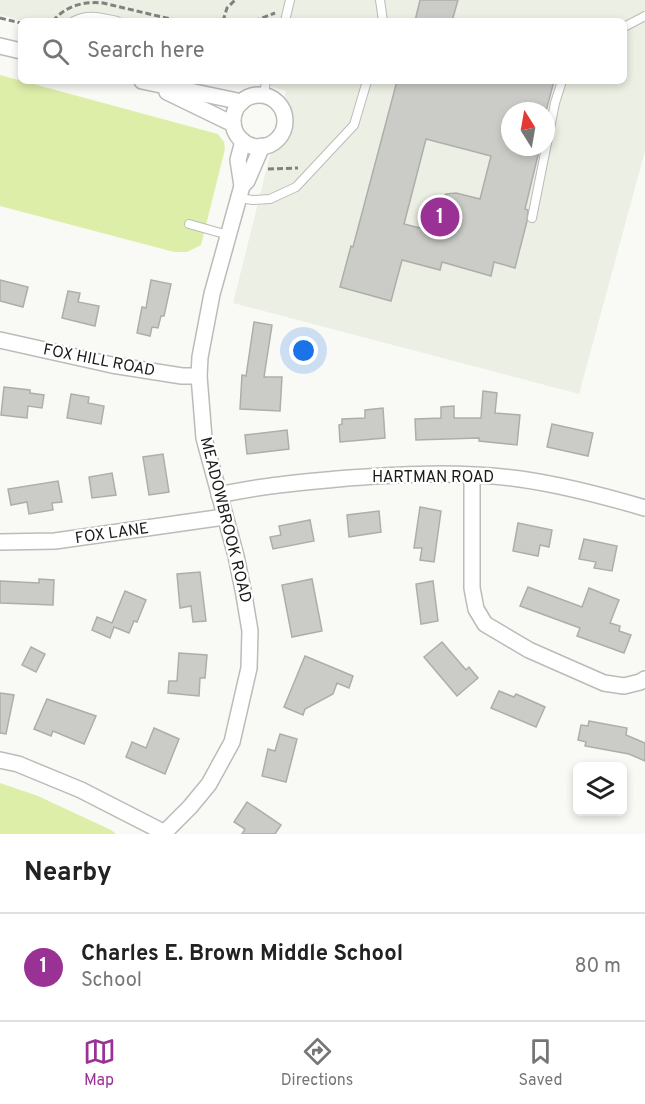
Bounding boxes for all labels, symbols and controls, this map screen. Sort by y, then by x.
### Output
search box [18,18,627,84]
icon: search [39,35,72,68]
text: Search here [87,38,205,65]
north arrow [501,102,555,156]
pin: 1 [420,194,460,240]
your location [289,336,318,365]
street label: FOX HILL ROAD [41,340,157,382]
street label: MEADOWBROOK ROAD [195,435,255,605]
street label: HARTMAN ROAD [372,468,494,488]
street label: FOX LANE [74,519,150,549]
map controls [573,762,627,816]
button: layers [573,762,627,816]
text: Nearby [24,857,112,890]
text: Charles E. Brown Middle School [81,941,403,968]
text: 1 [40,954,48,980]
text: 80 m [575,954,621,980]
text: School [81,968,142,994]
tab: Map [83,1035,116,1091]
tab: Directions [281,1035,353,1091]
tab: Saved [518,1035,562,1091]

